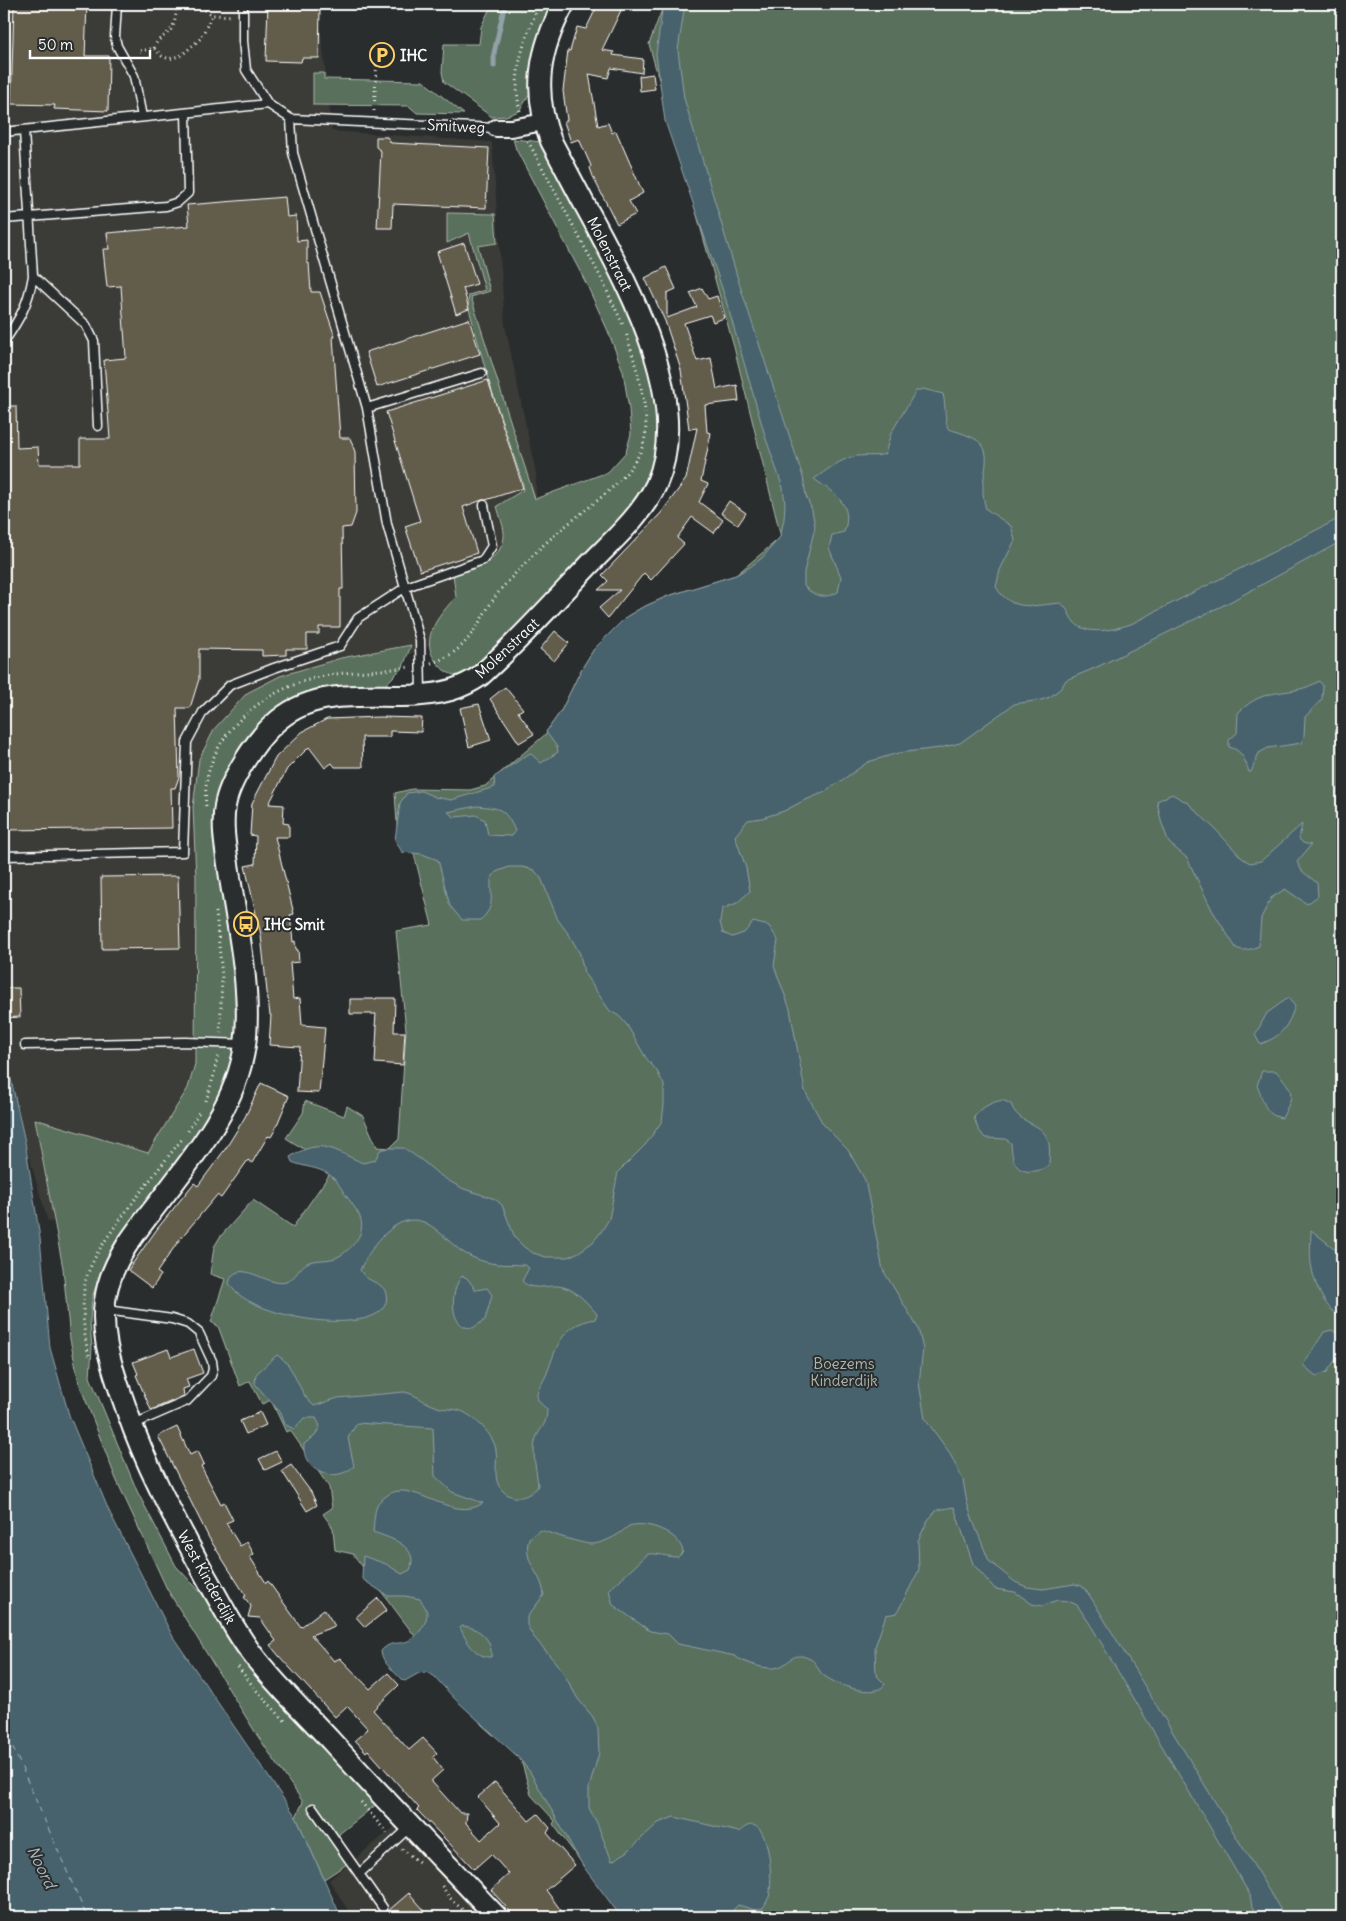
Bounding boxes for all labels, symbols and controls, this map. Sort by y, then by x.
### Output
scale bar [30,28,150,60]
text: 50 m [38,35,73,54]
parking icon: IHC [369,42,395,68]
place label: IHC [400,46,427,65]
street label: Smitweg [426,115,486,137]
street label: Molenstraat [583,214,637,294]
street label: Molenstraat [471,614,543,682]
bus stop icon: IHC Smit [233,911,259,937]
place label: IHC Smit [264,915,326,934]
park label: Boezems Kinderdijk [810,1354,878,1390]
street label: West Kinderdijk [174,1527,241,1627]
water label: Noord [23,1843,62,1894]

